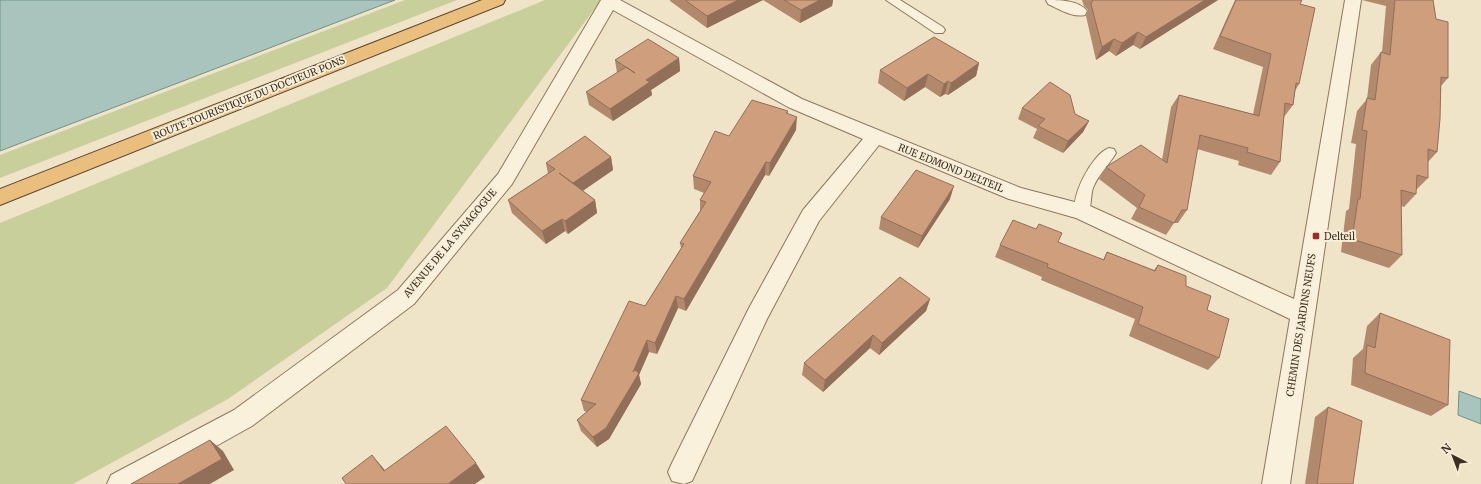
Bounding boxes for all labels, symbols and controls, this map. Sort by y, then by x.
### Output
street label: ROUTE TOURISTIQUE DU DOCTEUR PONS [151,53,347,143]
street label: RUE EDMOND DELTEIL [896,141,1007,196]
street label: AVENUE DE LA SYNAGOGUE [400,185,500,301]
place label: Delteil [1324,230,1355,243]
marker: Delteil [1311,231,1321,241]
street label: CHEMIN DES JARDINS NEUFS [1283,252,1319,397]
north arrow [1433,436,1473,476]
text: N [1438,440,1454,457]

